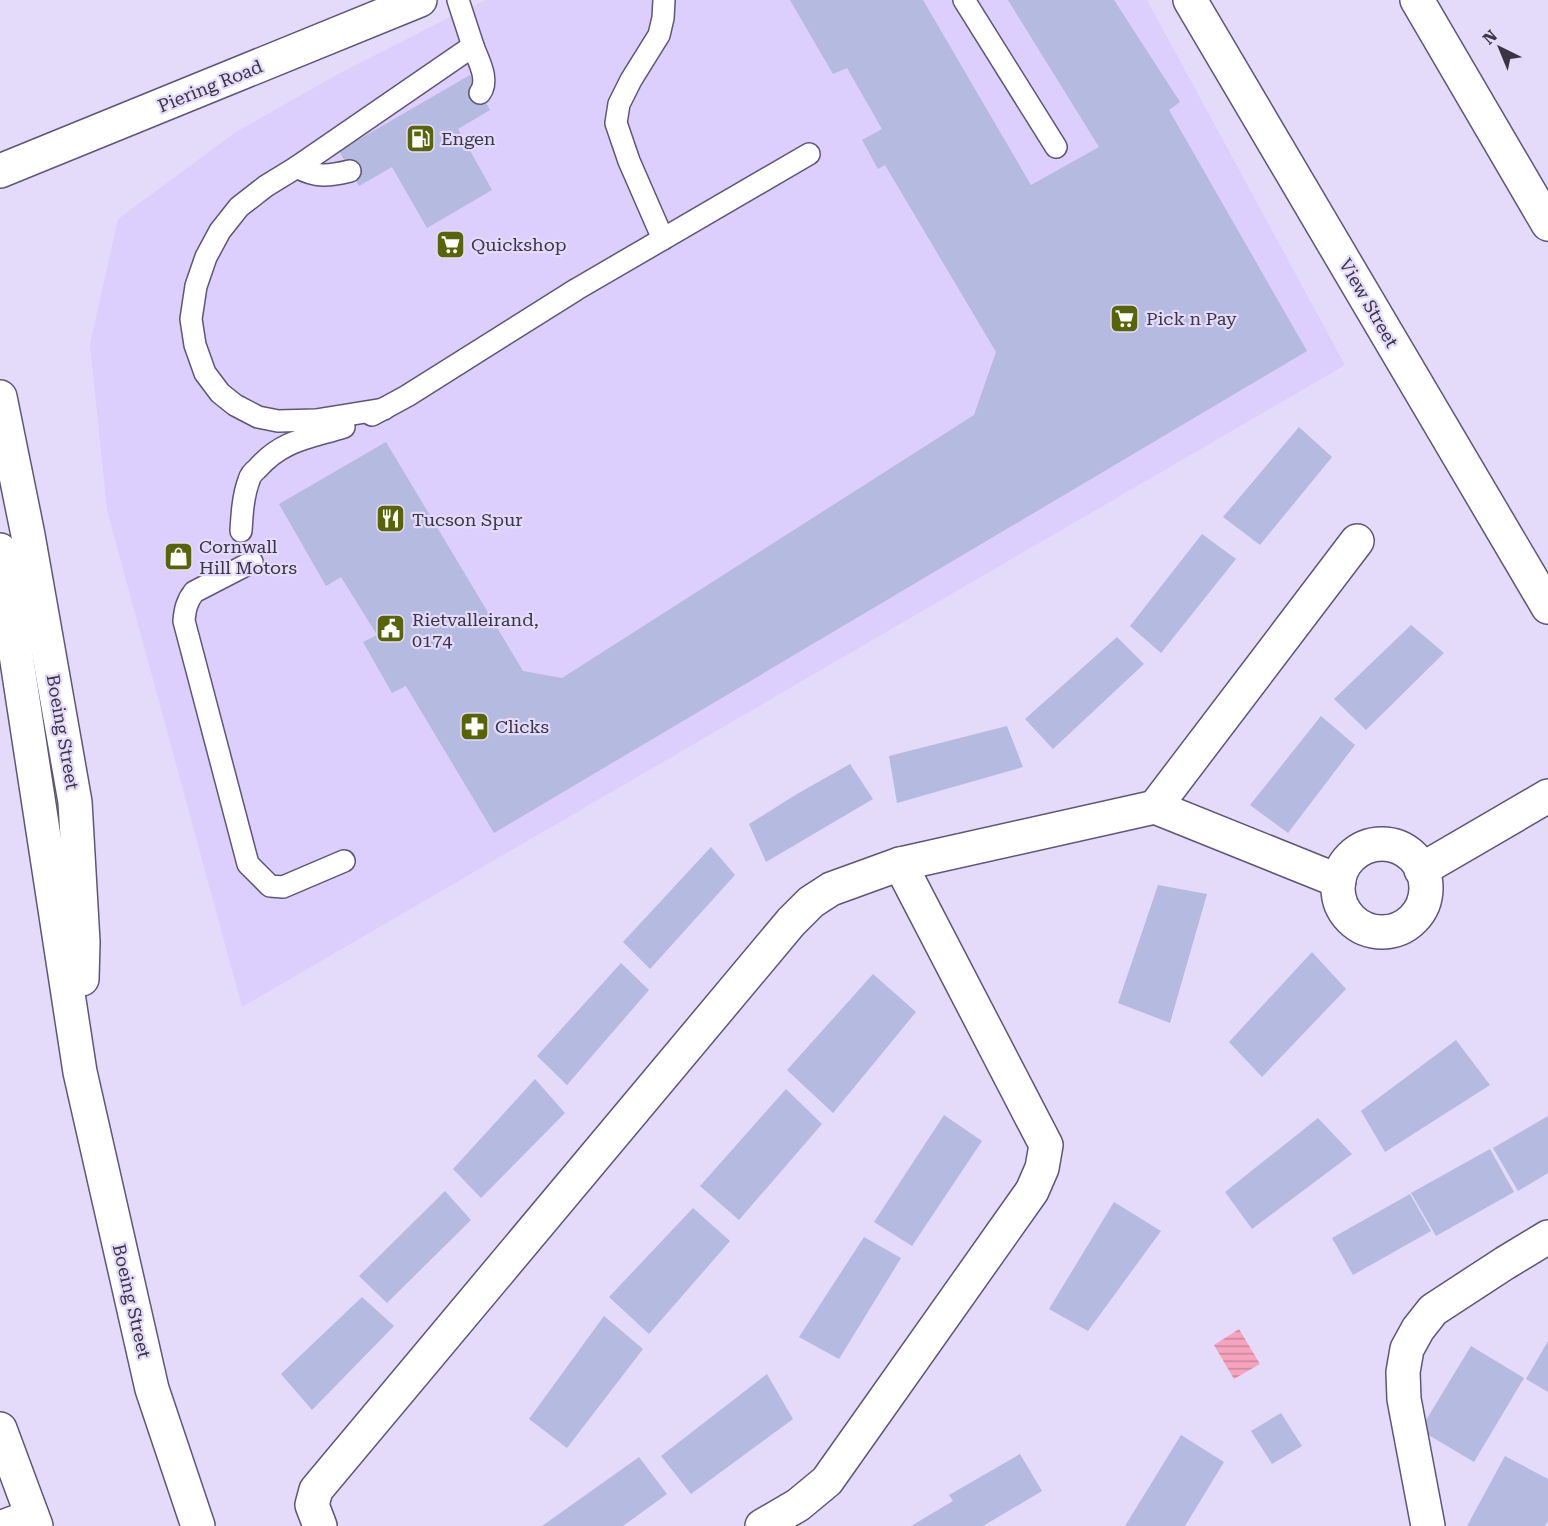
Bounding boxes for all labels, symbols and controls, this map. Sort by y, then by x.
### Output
north arrow [1470,18,1530,78]
text: N [1479,26,1501,49]
street label: Piering Road [155,55,266,117]
fuel station icon: Engen [404,122,436,154]
place label: Engen [441,128,496,149]
supermarket icon: Quickshop [434,228,466,260]
place label: Quickshop [471,234,567,255]
street label: View Street [1335,255,1403,351]
supermarket icon: Pick n Pay [1109,302,1141,334]
place label: Pick n Pay [1146,308,1237,329]
restaurant icon: Tucson Spur [375,503,407,535]
place label: Tucson Spur [412,509,523,530]
place label: Cornwall Hill Motors [199,536,297,578]
shop icon: Cornwall Hill Motors [162,540,194,572]
place label: Rietvalleirand, 0174 [412,609,539,651]
public building icon: Rietvalleirand, 0174 [375,613,407,645]
street label: Boeing Street [43,673,84,792]
pharmacy icon: Clicks [458,710,490,742]
place label: Clicks [495,716,549,737]
street label: Boeing Street [109,1242,155,1361]

